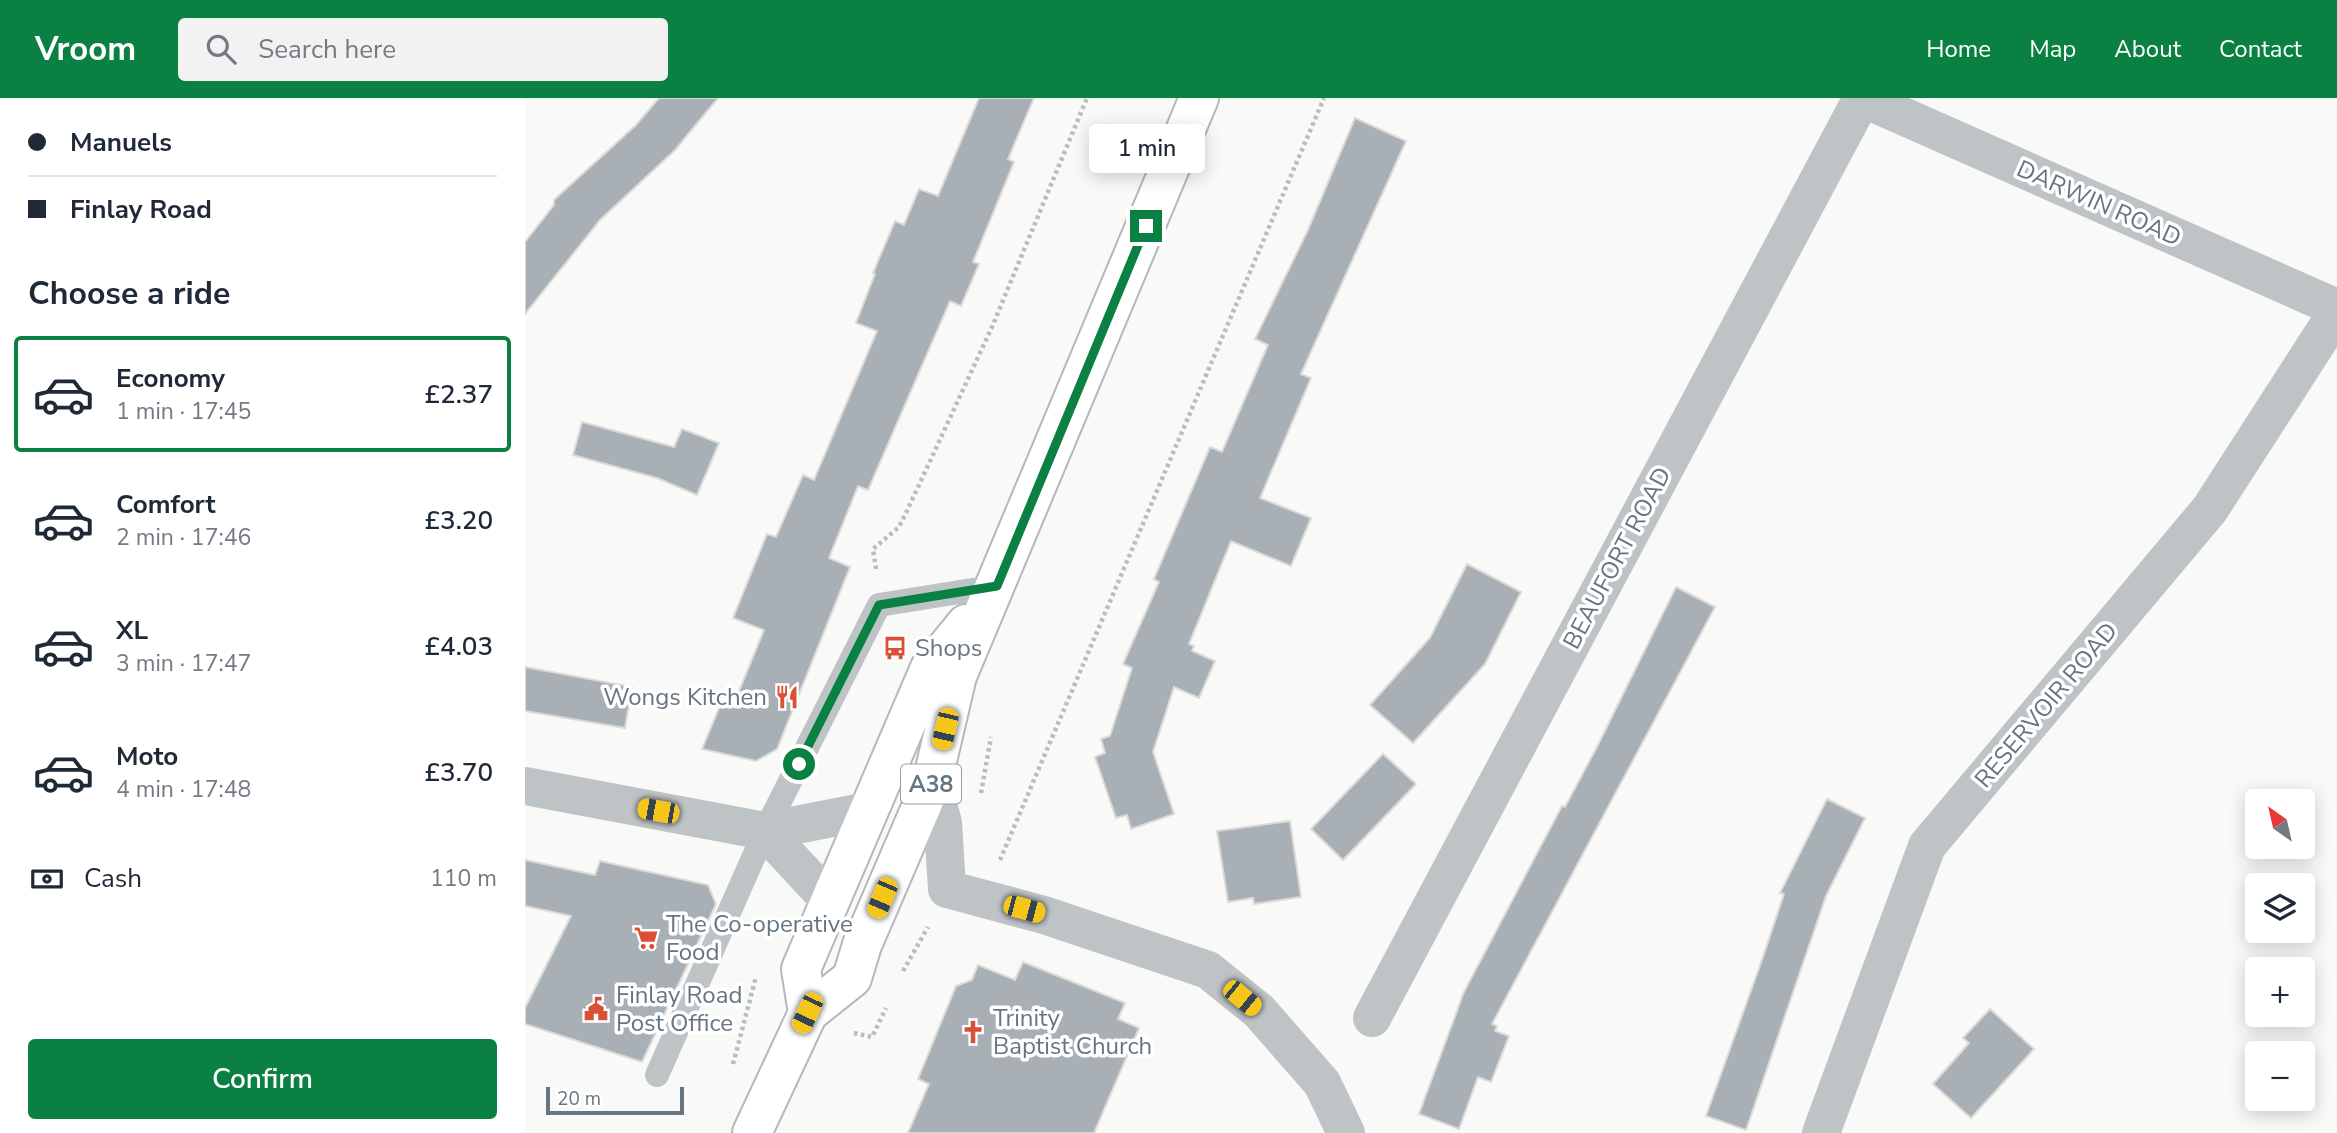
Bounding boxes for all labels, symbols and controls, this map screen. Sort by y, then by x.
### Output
search box [178,18,668,81]
text: Vroom [35,27,136,72]
icon: search [202,30,240,68]
text: Search here [258,32,396,67]
text: Home [1926,33,1991,65]
text: Map [2029,33,2076,65]
text: About [2114,33,2181,65]
text: Contact [2219,33,2302,65]
callout: 1 min [1088,124,1204,174]
text: Manuels [70,125,172,160]
text: 1 min [1118,133,1176,164]
street label: DARWIN ROAD [2012,152,2186,254]
text: Finlay Road [70,192,212,227]
route end [1130,210,1162,242]
text: Choose a ride [28,272,230,315]
text: Economy [116,361,225,396]
icon: car [32,363,95,426]
text: £2.37 [424,377,493,412]
text: 1 min · 17:45 [116,396,251,427]
street label: BEAUFORT ROAD [1556,462,1678,654]
text: Comfort [116,487,216,522]
icon: car [32,489,95,552]
text: £3.20 [424,503,493,538]
text: 2 min · 17:46 [116,522,251,553]
text: XL [116,613,148,648]
icon: car [32,615,95,678]
street label: RESERVOIR ROAD [1967,616,2125,794]
text: £4.03 [424,629,493,664]
place label: Shops [915,632,982,664]
bus stop icon: Shops [881,634,909,662]
text: 3 min · 17:47 [116,648,251,679]
place label: Wongs Kitchen [603,681,767,713]
restaurant icon: Wongs Kitchen [773,683,801,711]
car [931,706,960,752]
text: Moto [116,739,178,774]
icon: car [32,741,95,804]
route start [783,748,815,780]
text: £3.70 [424,755,493,790]
road number: A38 [901,764,961,804]
text: 4 min · 17:48 [116,774,251,805]
north arrow [2245,789,2315,859]
map controls [2245,789,2315,1111]
car [636,797,681,825]
icon: cash [28,860,66,898]
text: Cash [84,861,142,896]
text: 110 m [430,863,497,894]
button: layers [2245,873,2315,943]
car [865,875,900,921]
car [1001,893,1048,925]
place label: The Co-operative Food [666,908,853,968]
supermarket icon: The Co-operative Food [632,924,660,952]
button: + [2245,957,2315,1027]
car [1220,977,1265,1019]
place label: Finlay Road Post Office [616,979,742,1039]
car [789,990,826,1036]
public building icon: Finlay Road Post Office [582,995,610,1023]
place label: Trinity Baptist Church [993,1002,1152,1062]
church icon: Trinity Baptist Church [959,1018,987,1046]
button: Confirm [28,1039,497,1119]
button: − [2245,1041,2315,1111]
scale bar [546,1084,684,1116]
text: 20 m [557,1086,601,1112]

